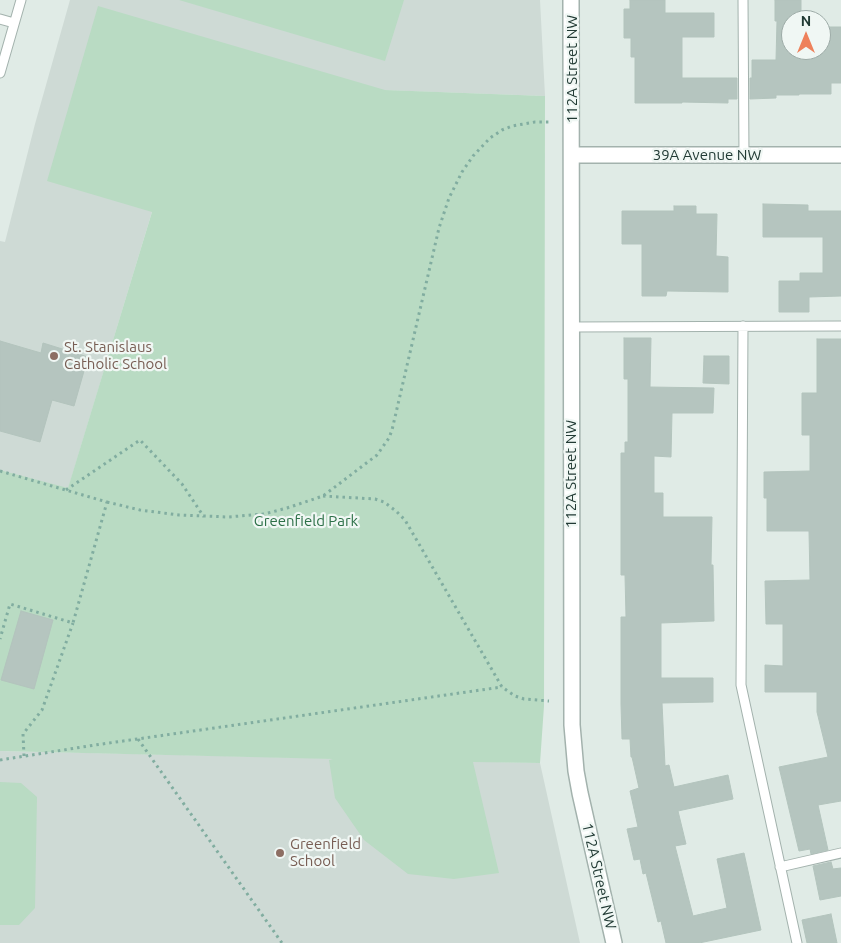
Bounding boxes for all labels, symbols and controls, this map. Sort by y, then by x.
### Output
north arrow [781,10,831,60]
text: N [801,13,811,29]
street label: 112A Street NW [563,15,581,123]
street label: 39A Avenue NW [653,146,761,164]
place label: St. Stanislaus Catholic School [64,338,167,373]
marker: St. Stanislaus Catholic School [48,350,60,362]
street label: 112A Street NW [562,420,580,528]
park label: Greenfield Park [254,512,358,530]
street label: 112A Street NW [578,821,620,931]
place label: Greenfield School [290,835,361,870]
marker: Greenfield School [274,847,286,859]

